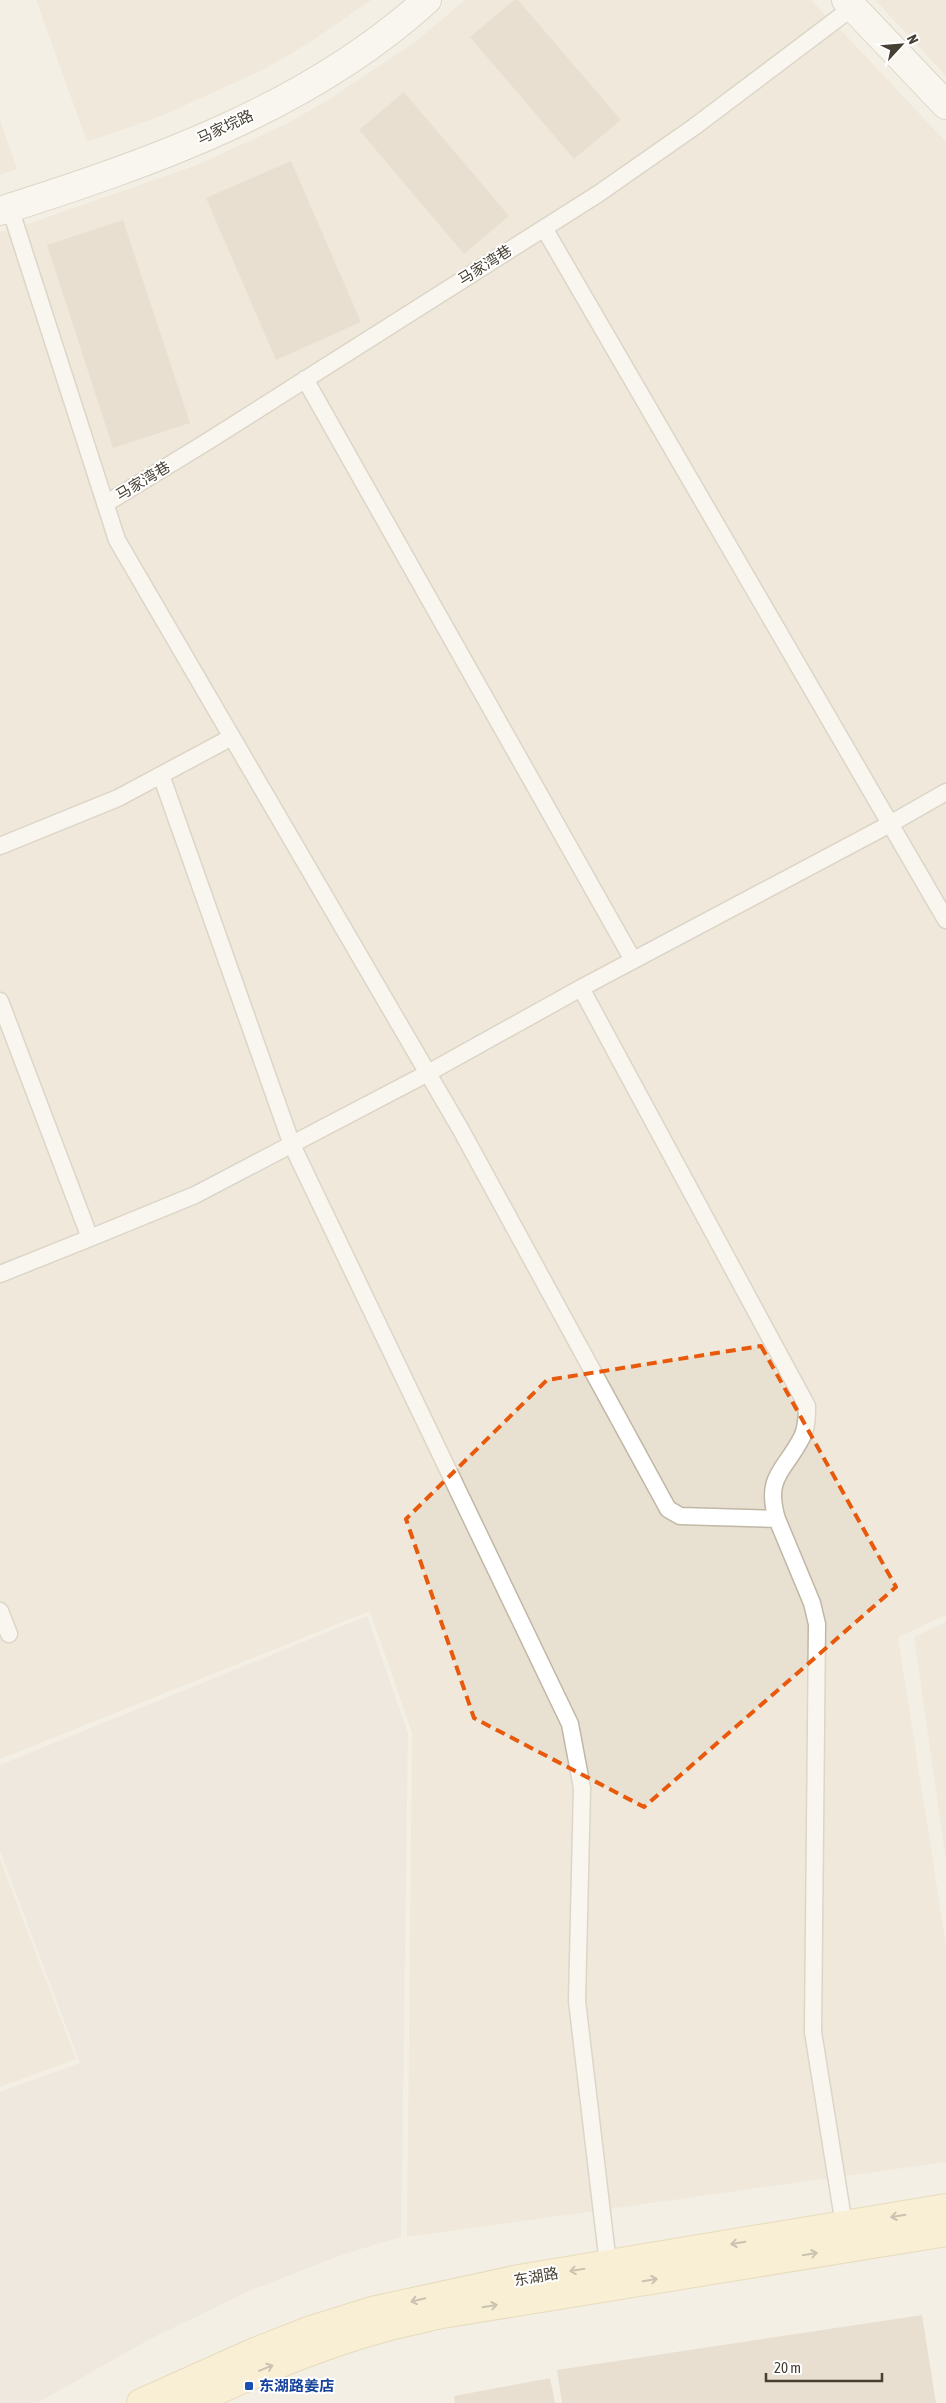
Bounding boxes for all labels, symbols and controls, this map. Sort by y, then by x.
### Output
north arrow [876,20,926,70]
text: N [904,32,922,47]
street label: 马家垸路 [194,106,256,147]
street label: 马家湾巷 [455,241,515,288]
street label: 马家湾巷 [113,458,173,503]
one-way arrow [890,2212,906,2222]
one-way arrow [730,2238,746,2248]
one-way arrow [802,2249,818,2259]
street label: 东湖路 [512,2264,560,2289]
one-way arrow [570,2265,586,2275]
one-way arrow [642,2275,658,2285]
one-way arrow [410,2296,426,2305]
one-way arrow [481,2301,497,2311]
scale bar [766,2350,882,2382]
text: 20 m [774,2359,801,2376]
one-way arrow [258,2363,273,2373]
place label: 东湖路姜店 [259,2377,334,2394]
marker: 东湖路姜店 [243,2380,255,2392]

